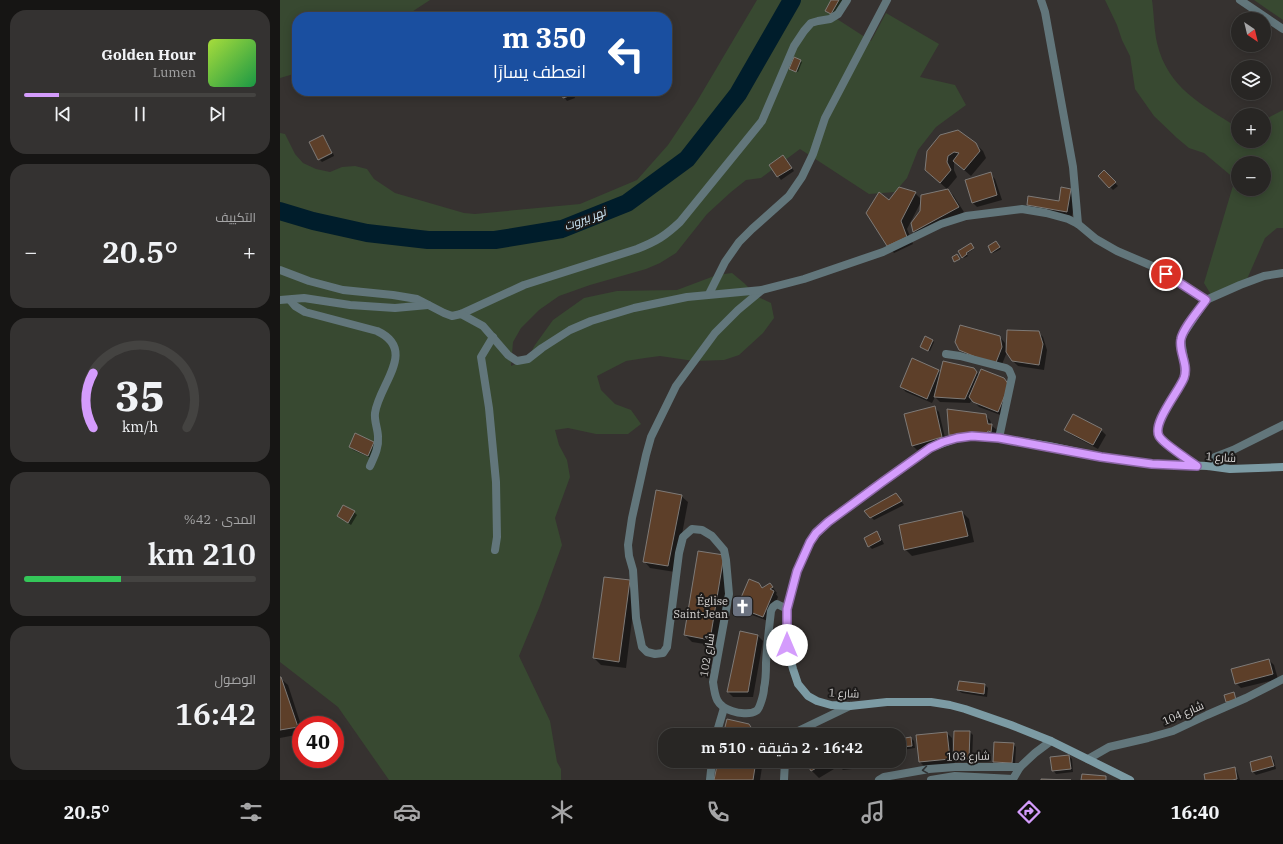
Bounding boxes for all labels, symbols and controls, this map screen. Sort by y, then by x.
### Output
north arrow [1231,12,1271,52]
map controls [1231,12,1271,196]
text: 350 m [502,19,586,56]
icon: left [600,28,652,80]
text: Golden Hour [101,45,196,64]
text: انعطف يسارًا [493,60,586,83]
button: layers [1231,60,1271,100]
text: Lumen [153,64,196,81]
icon: previous [52,103,74,125]
icon: pause [129,103,151,125]
icon: next [206,103,228,125]
button: + [1231,108,1271,148]
button: − [1231,156,1271,196]
water label: نهر بيروت [562,203,610,233]
text: التكييف [215,209,256,226]
text: 20.5° [102,232,178,271]
text: − [24,237,37,266]
text: + [243,237,256,266]
pin [1149,257,1183,291]
icon: arrive [1155,263,1177,285]
text: 35 [115,368,165,422]
text: km/h [122,417,158,436]
street label: شارع 1 [1205,449,1237,466]
text: المدى · 42% [184,511,256,528]
text: 210 km [148,534,256,573]
place label: Église Saint-Jean [674,594,728,621]
church icon: Église Saint-Jean [730,594,756,620]
position arrow [766,624,808,666]
street label: شارع 102 [697,632,718,678]
text: الوصول [215,671,256,688]
street label: شارع 1 [828,685,860,702]
text: 16:42 [175,694,256,733]
street label: شارع 104 [1160,698,1206,729]
speed limit sign: 40 [292,716,344,768]
text: 16:42 · 2 دقيقة · 510 m [701,738,863,757]
street label: شارع 103 [946,749,990,764]
one-way arrow [922,765,928,774]
icon: filters [237,798,265,826]
icon: car [393,798,421,826]
icon: climate [548,798,576,826]
icon: phone [704,798,732,826]
icon: music [859,798,887,826]
icon: directions [1015,798,1043,826]
text: 20.5° [64,801,110,824]
text: 16:40 [1171,801,1219,824]

